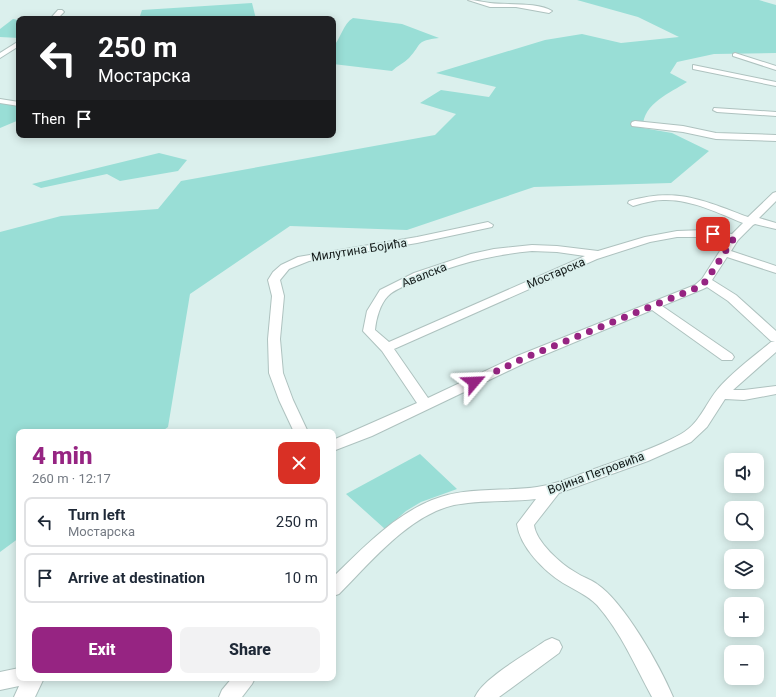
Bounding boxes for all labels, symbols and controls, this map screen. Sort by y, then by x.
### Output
text: 250 m [98,31,177,64]
icon: left [32,32,84,84]
text: Мостарска [98,65,191,86]
icon: arrive [73,108,95,130]
text: Then [32,110,65,128]
pin [696,217,730,251]
icon: arrive [702,223,724,245]
street label: Милутина Бојића [310,236,408,264]
street label: Мостарска [525,254,587,292]
street label: Авалска [399,260,449,290]
position arrow [453,361,495,403]
text: 4 min [32,442,93,470]
button: close [278,442,320,484]
street label: Војина Петровића [546,449,646,497]
map controls [724,453,764,685]
button: sound [724,453,764,493]
text: 260 m · 12:17 [32,471,111,486]
button: search [724,501,764,541]
text: Turn left [68,506,125,524]
icon: left [34,511,56,533]
text: 250 m [276,513,318,531]
text: Мостарска [68,524,135,539]
button: layers [724,549,764,589]
icon: arrive [34,567,56,589]
text: Arrive at destination [68,569,205,587]
text: 10 m [284,569,318,587]
button: + [724,597,764,637]
button: Exit [32,627,172,673]
button: Share [180,627,320,673]
button: − [724,645,764,685]

